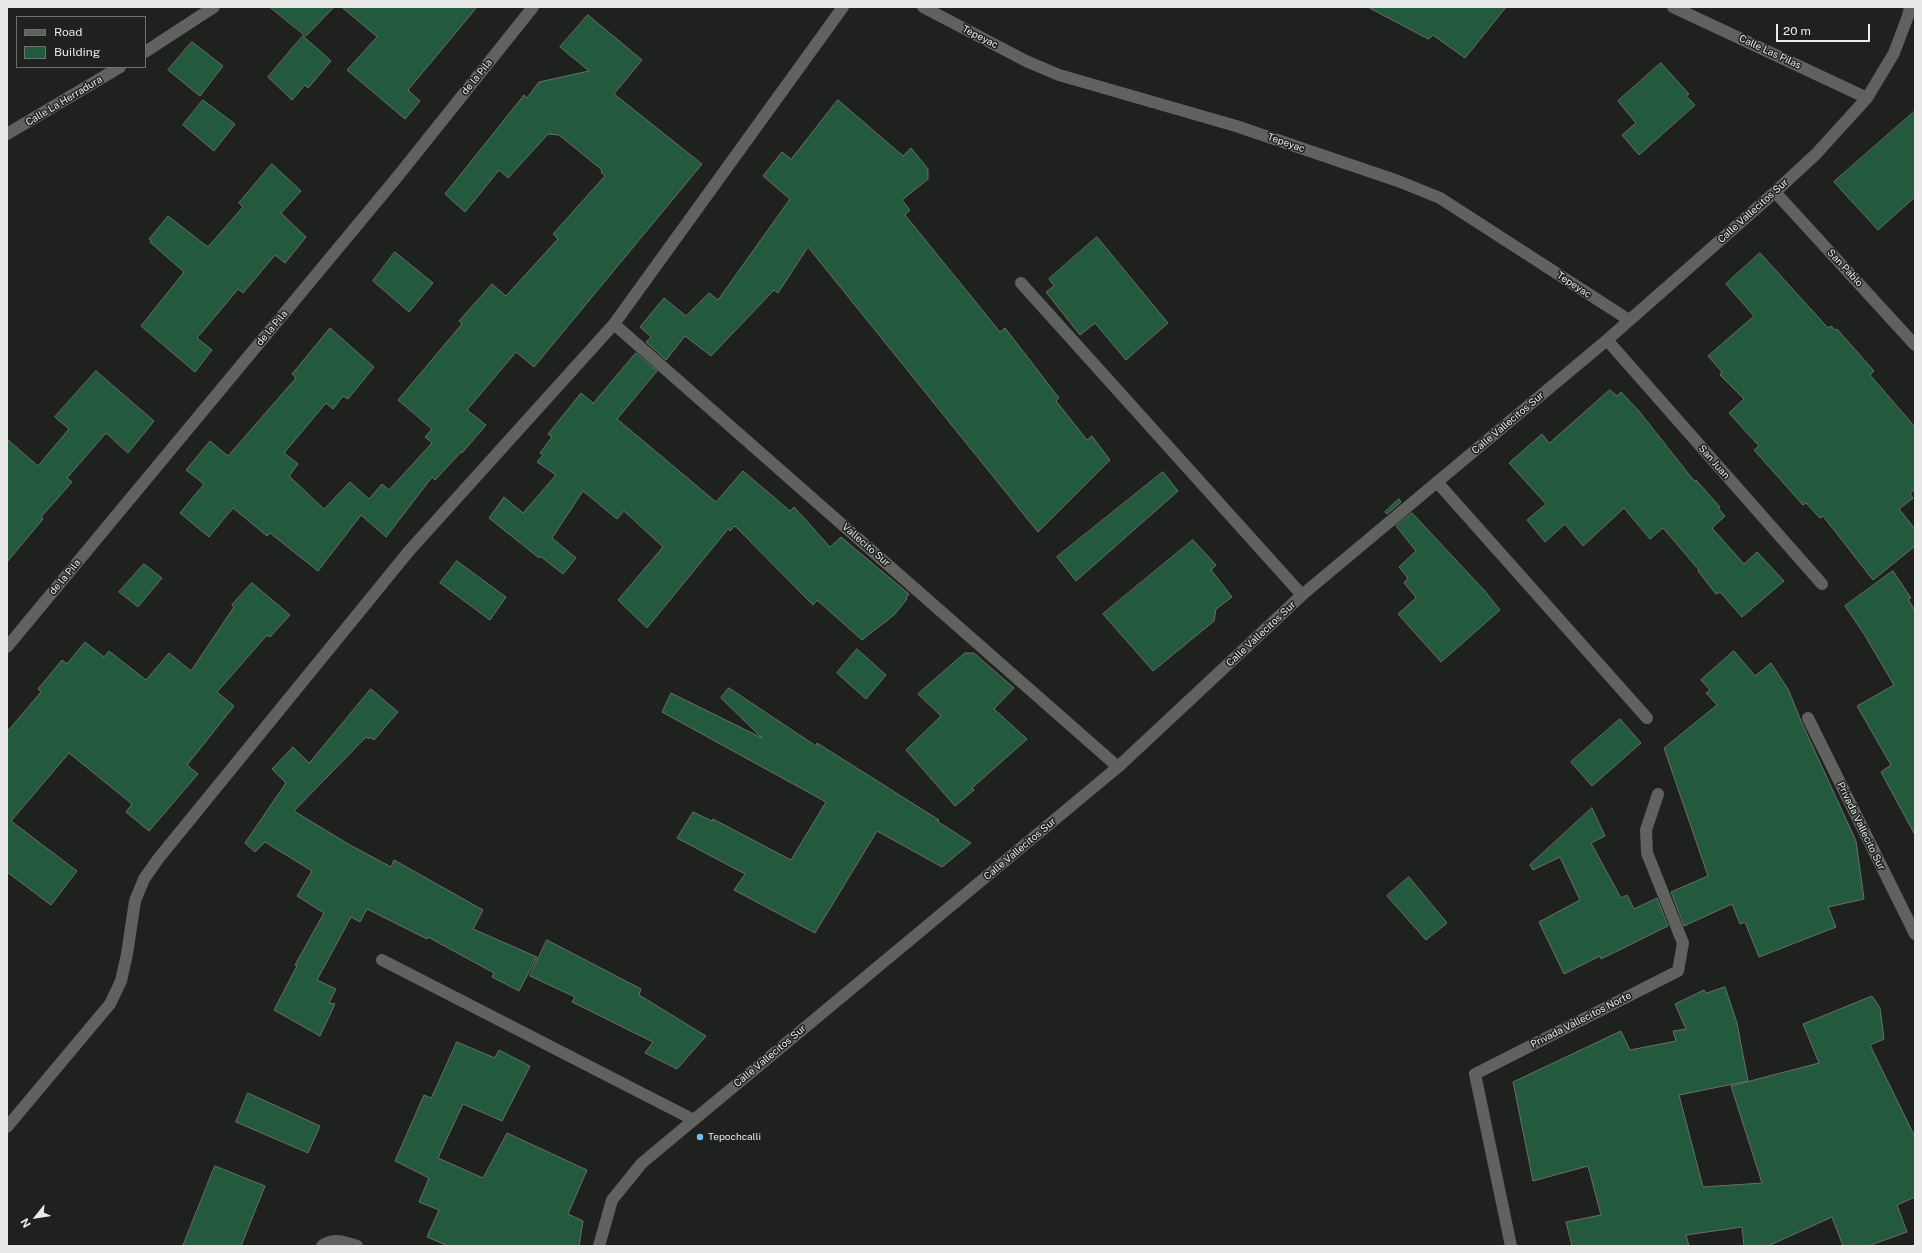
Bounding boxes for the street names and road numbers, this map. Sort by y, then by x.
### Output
street label: Tepeyac [960,23,1000,51]
street label: Calle Las Pilas [1737,32,1803,72]
street label: de la Pila [459,57,495,97]
street label: Calle La Herradura [24,73,104,129]
street label: Tepeyac [1266,131,1306,155]
street label: Calle Vallecitos Sur [1715,176,1791,246]
street label: San Pablo [1825,247,1865,289]
street label: Tepeyac [1555,269,1593,301]
street label: de la Pila [254,308,290,348]
street label: Calle Vallecitos Sur [1470,389,1546,457]
street label: San Juan [1696,442,1732,482]
street label: Vallecito Sur [840,521,892,569]
street label: de la Pila [47,557,83,597]
street label: Calle Vallecitos Sur [1224,599,1298,669]
street label: Privada Vallecito Sur [1834,780,1888,872]
street label: Calle Vallecitos Sur [982,815,1058,883]
street label: Privada Vallecitos Norte [1529,989,1633,1051]
street label: Calle Vallecitos Sur [732,1022,808,1090]

